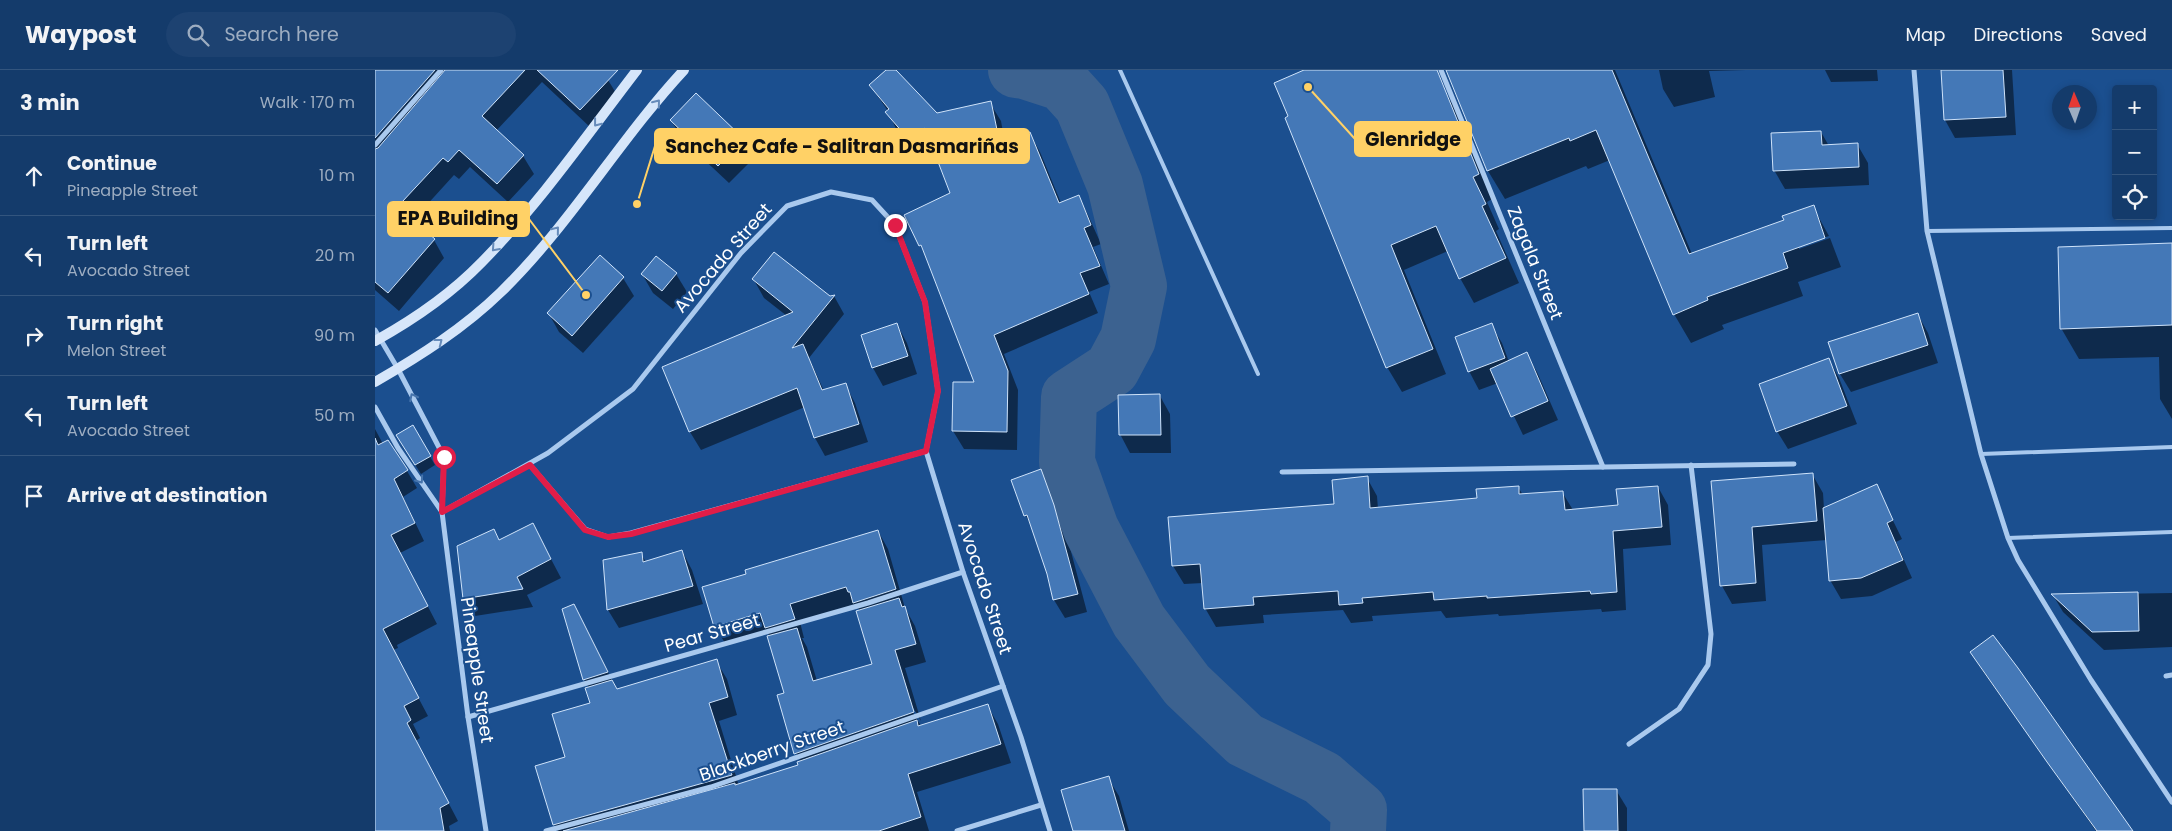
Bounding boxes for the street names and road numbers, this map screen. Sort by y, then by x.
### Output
street label: Avocado Street [668,197,777,318]
street label: Zagala Street [1501,202,1570,323]
street label: Avocado Street [952,518,1019,657]
street label: Pineapple Street [455,595,500,745]
street label: Pear Street [661,607,762,658]
street label: Blackberry Street [696,714,848,787]

